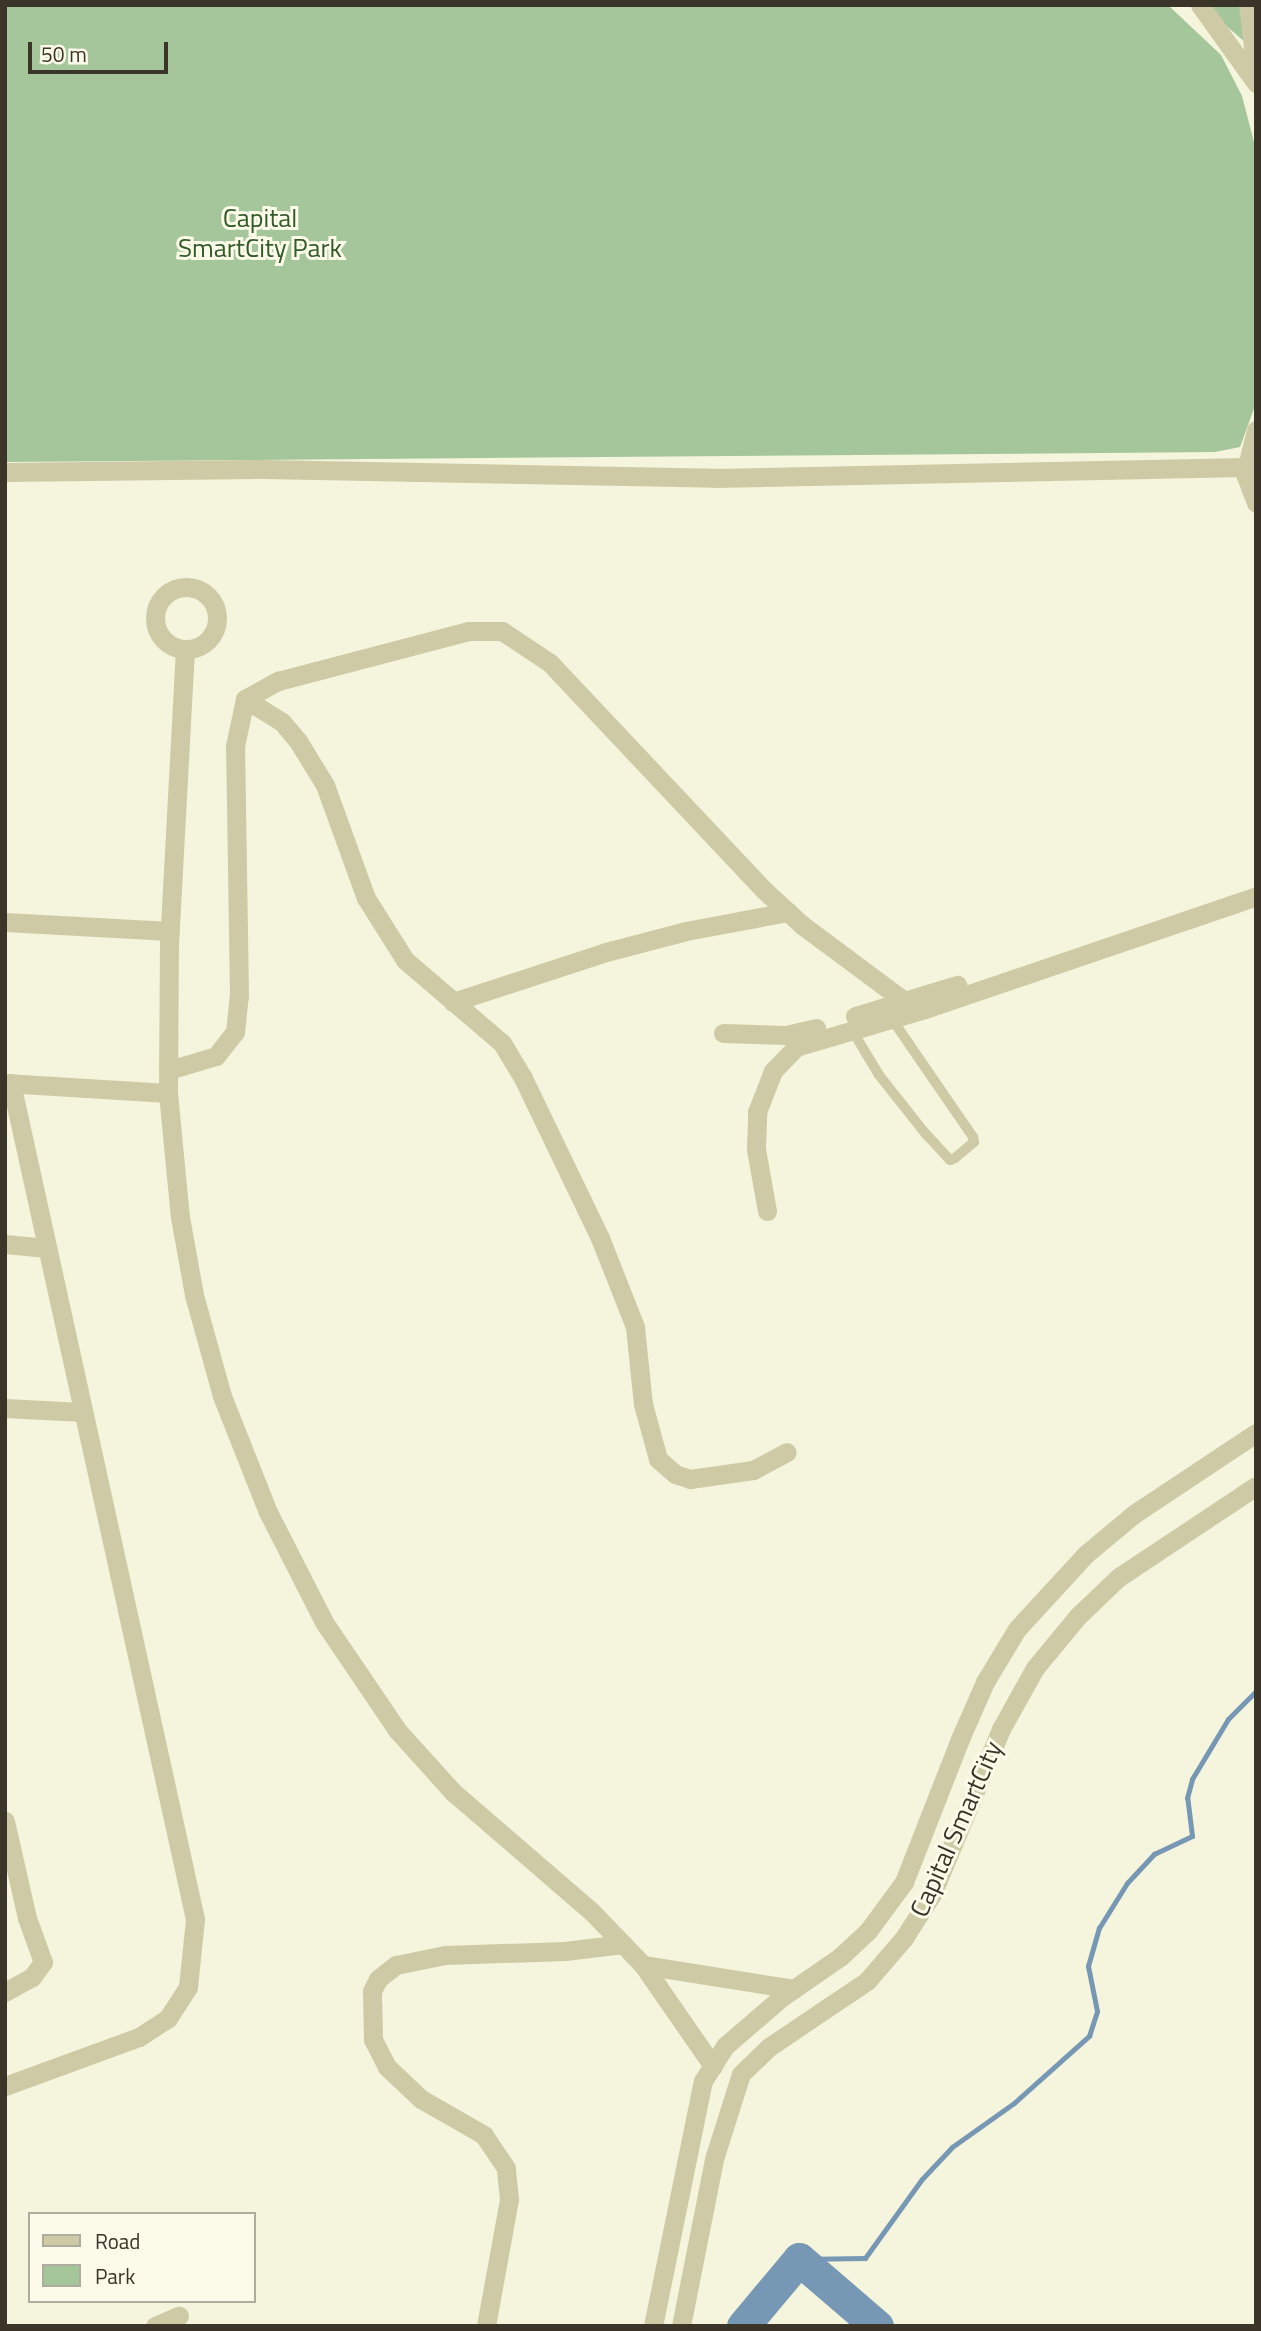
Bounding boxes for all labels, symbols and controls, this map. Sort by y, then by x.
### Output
scale bar [32,28,172,72]
text: 50 m [41,38,87,70]
park label: Capital SmartCity Park [178,202,342,264]
street label: Capital SmartCity [903,1736,1009,1922]
legend [28,2212,256,2303]
text: Road [95,2225,140,2257]
text: Park [95,2260,135,2292]

